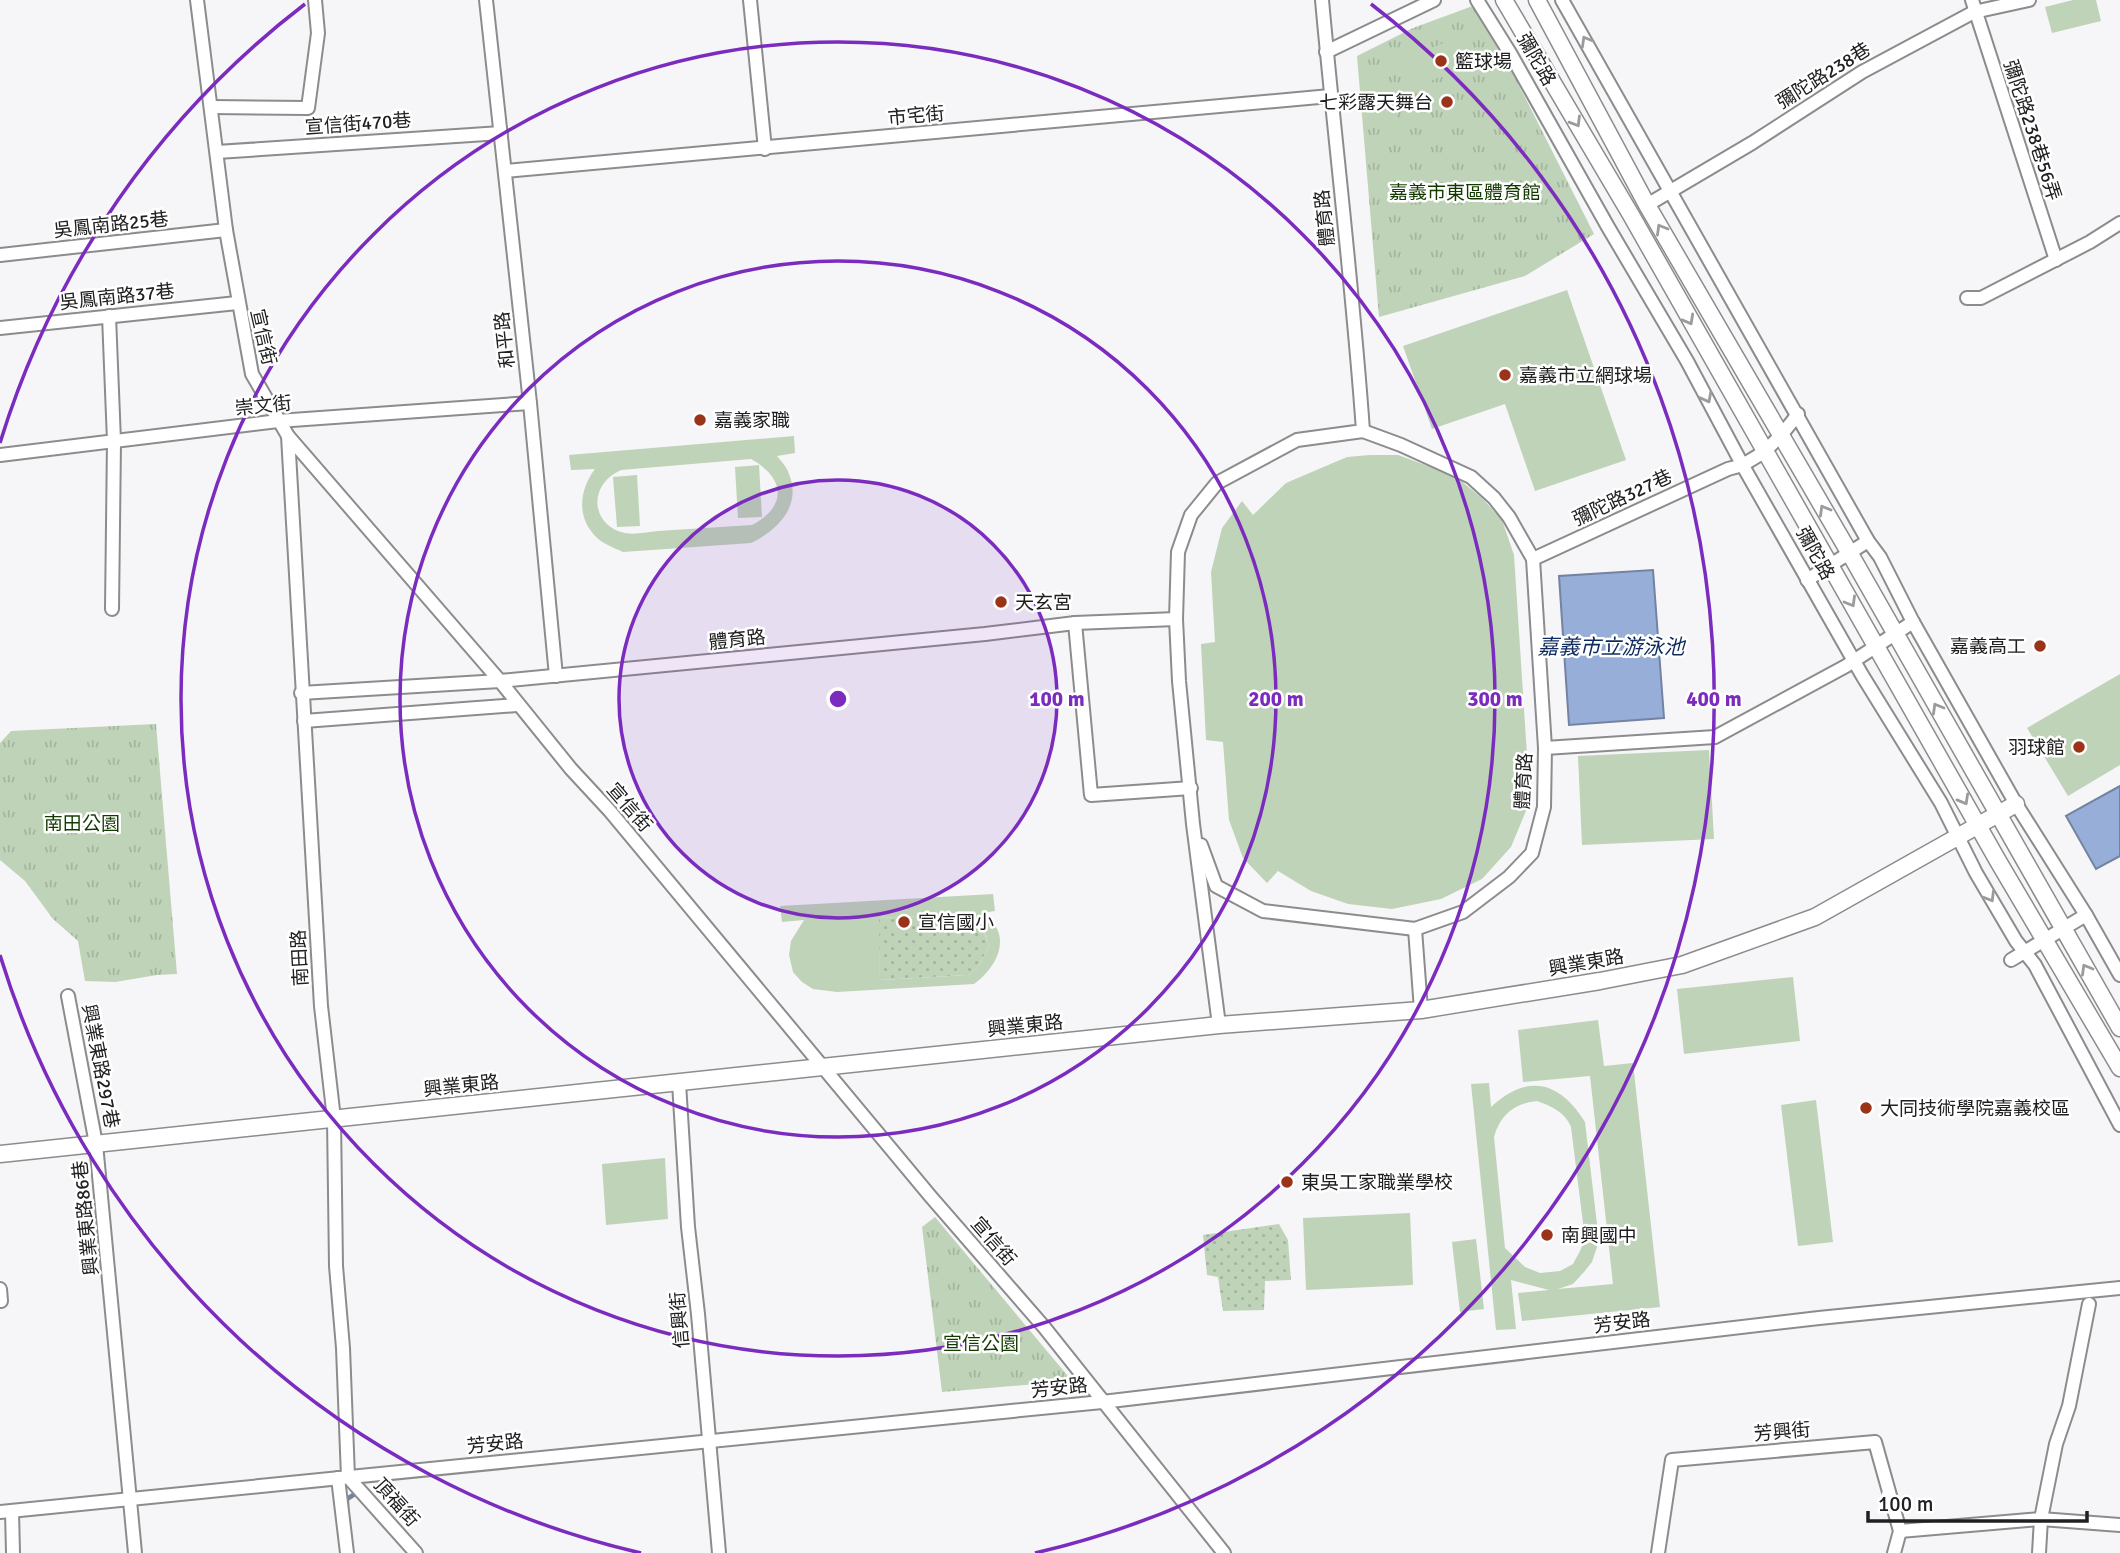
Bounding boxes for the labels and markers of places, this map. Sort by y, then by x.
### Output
place label: 籃球場 [1455,50,1512,74]
marker: 籃球場 [1433,53,1449,69]
place label: 七彩露天舞台 [1319,91,1433,115]
marker: 七彩露天舞台 [1439,94,1455,110]
place label: 嘉義市立網球場 [1519,364,1652,388]
marker: 嘉義市立網球場 [1497,367,1513,383]
place label: 嘉義家職 [714,409,790,433]
marker: 嘉義家職 [692,412,708,428]
place label: 天玄宮 [1015,591,1072,615]
marker: 天玄宮 [993,594,1009,610]
place label: 嘉義高工 [1950,635,2026,659]
marker: 嘉義高工 [2032,638,2048,654]
centre of rings [826,687,850,711]
place label: 羽球館 [2008,736,2065,760]
marker: 羽球館 [2071,739,2087,755]
place label: 宣信國小 [918,911,994,935]
marker: 宣信國小 [896,914,912,930]
place label: 大同技術學院嘉義校區 [1880,1097,2070,1121]
marker: 大同技術學院嘉義校區 [1858,1100,1874,1116]
place label: 東吳工家職業學校 [1301,1171,1453,1195]
marker: 東吳工家職業學校 [1279,1174,1295,1190]
place label: 南興國中 [1561,1224,1637,1248]
marker: 南興國中 [1539,1227,1555,1243]

